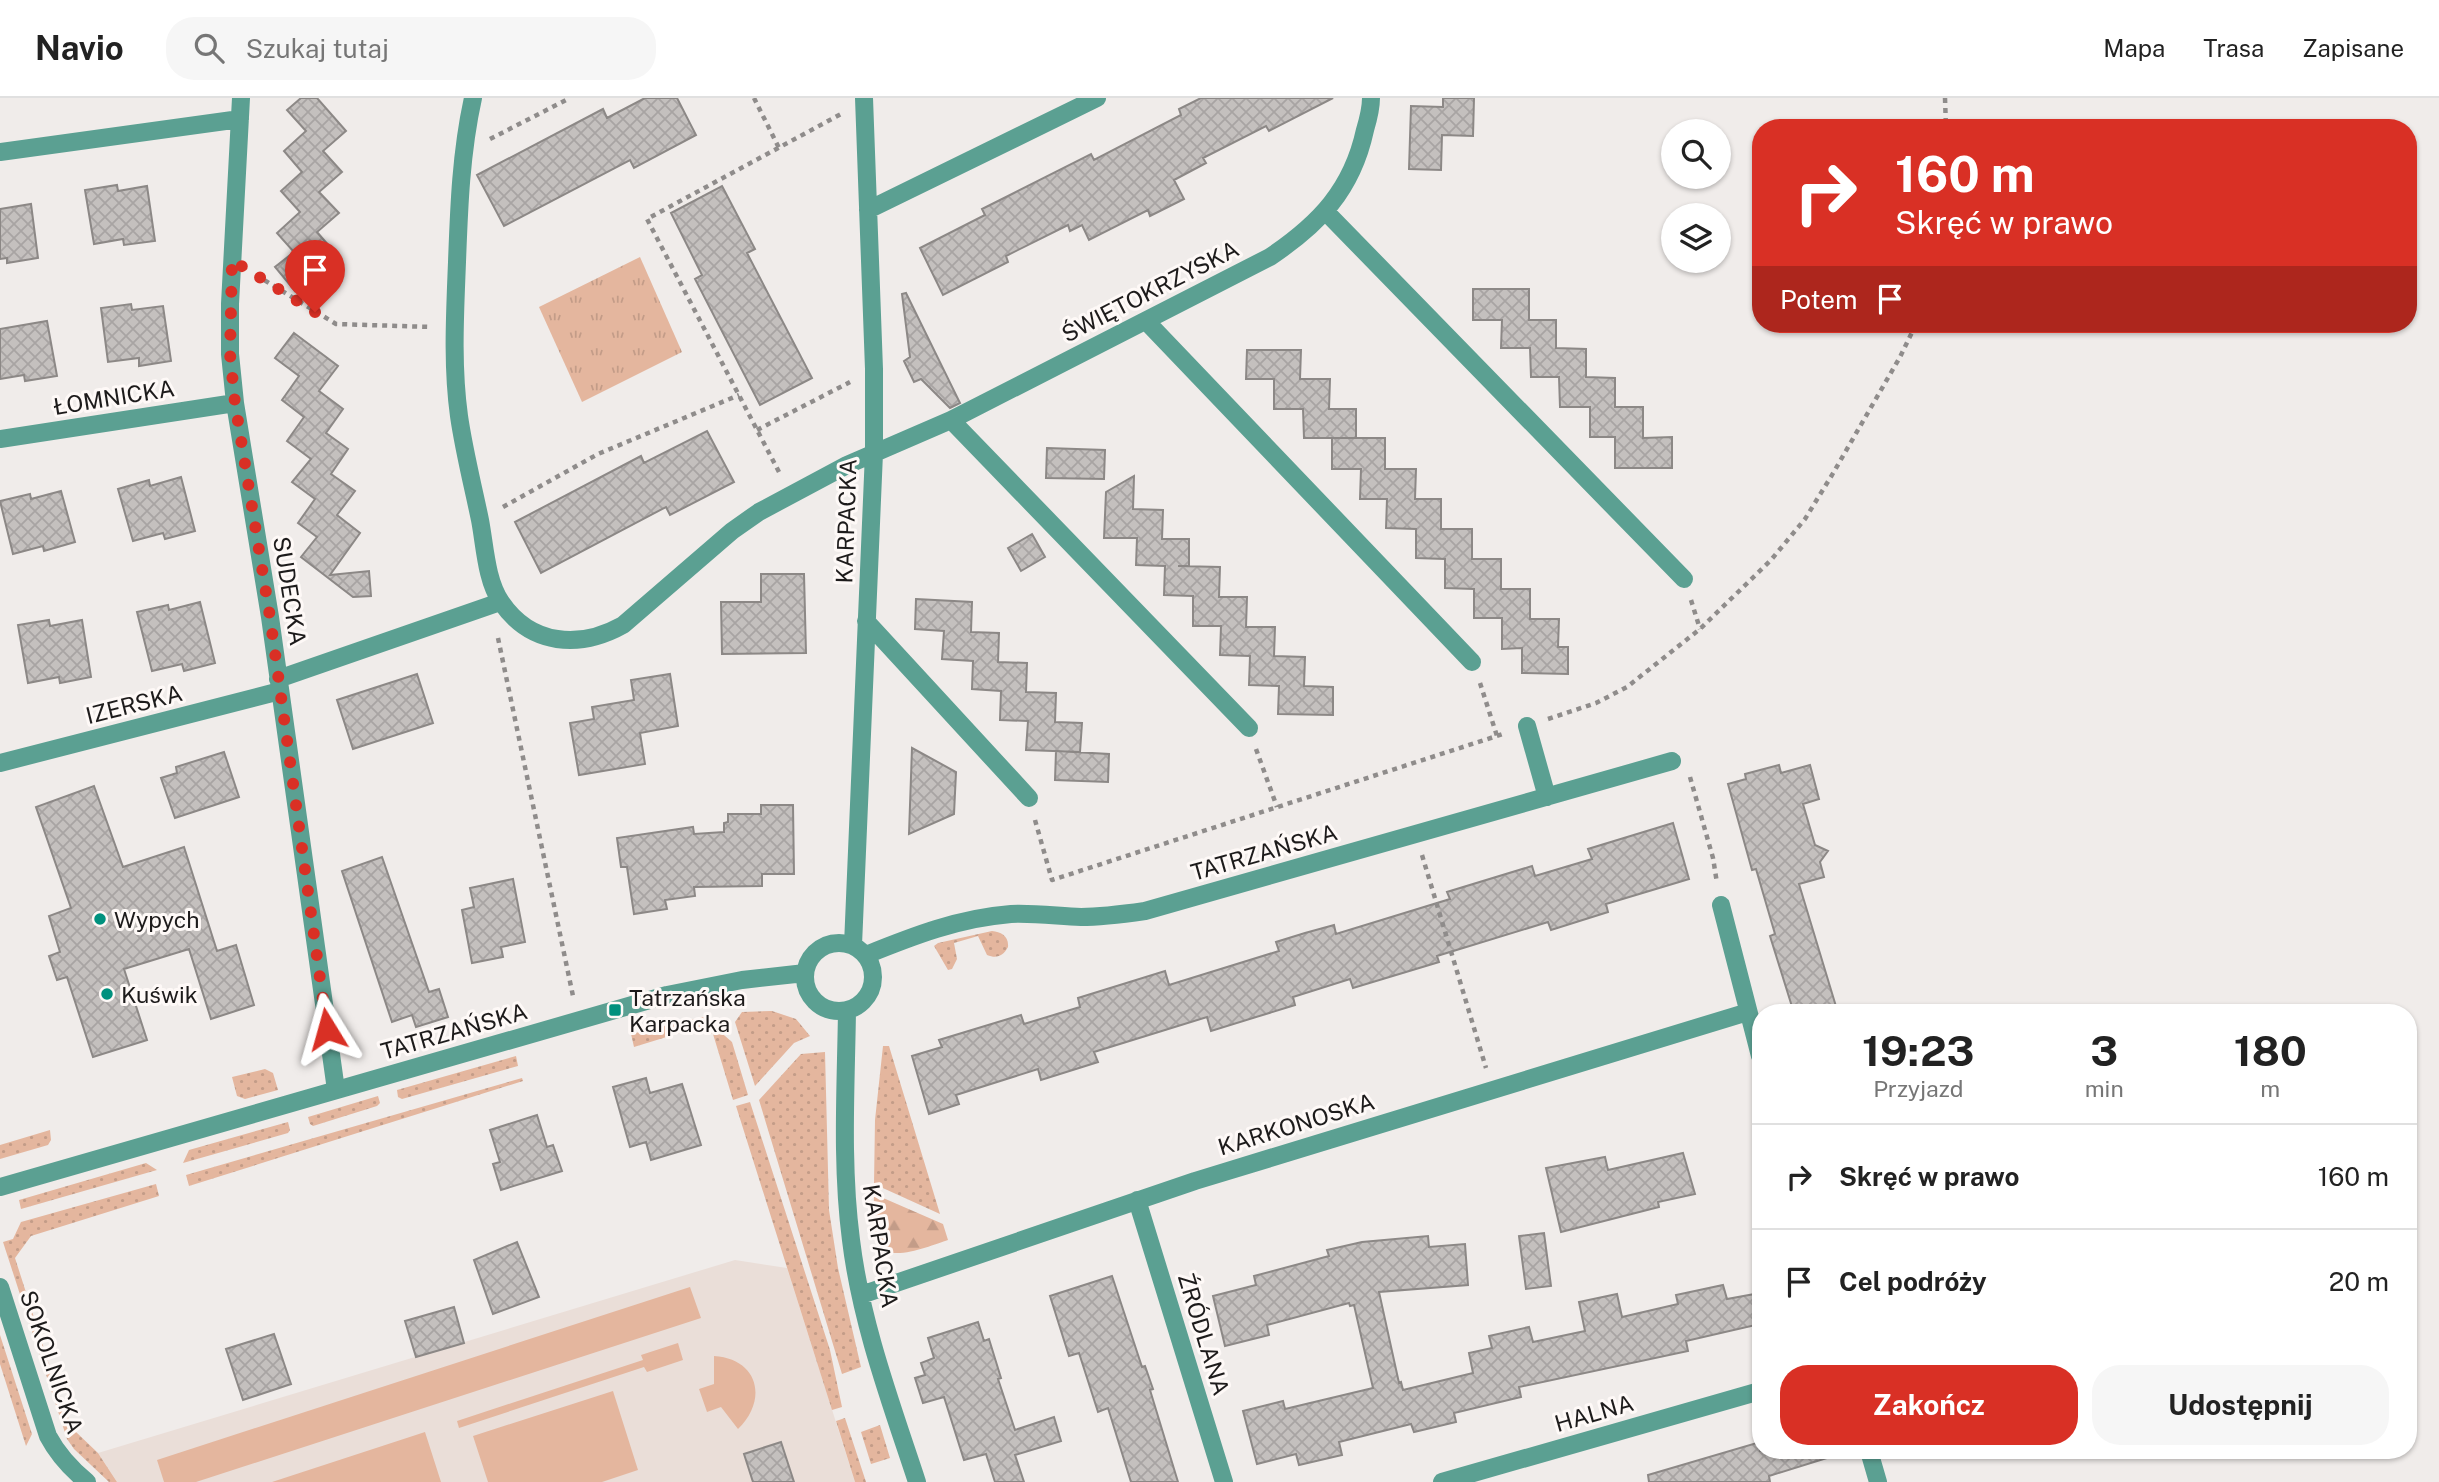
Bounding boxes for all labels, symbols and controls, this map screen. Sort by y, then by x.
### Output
search box [166,17,656,80]
text: Navio [35,29,124,67]
icon: search [190,29,228,67]
text: Szukaj tutaj [246,33,389,64]
text: Mapa [2103,34,2165,62]
text: Trasa [2203,34,2264,62]
text: Zapisane [2302,34,2404,62]
map controls [1661,119,1731,273]
button: search [1661,119,1731,189]
text: 160 m [1895,145,2035,203]
icon: right [1780,147,1871,238]
button: layers [1661,203,1731,273]
text: Skręć w prawo [1895,204,2113,241]
street label: ŚWIĘTOKRZYSKA [1057,235,1243,347]
pin [285,240,345,312]
icon: arrive [296,251,334,289]
icon: arrive [1871,280,1909,318]
text: Potem [1780,284,1857,315]
street label: ŁOMNICKA [52,374,176,420]
street label: KARPACKA [830,458,862,584]
street label: SUDECKA [268,535,312,647]
street label: IZERSKA [83,679,185,729]
street label: TATRZAŃSKA [1188,818,1340,886]
place label: Wypych [114,906,199,933]
marker: Wypych [92,911,108,927]
place label: Kuświk [121,981,198,1008]
place label: Tatrzańska Karpacka [629,984,746,1037]
marker: Kuświk [99,986,115,1002]
position arrow [290,992,364,1066]
street label: TATRZAŃSKA [378,997,530,1065]
marker: Tatrzańska Karpacka [607,1002,623,1018]
text: 19:23 [1862,1026,1975,1075]
text: 3 [2090,1026,2118,1075]
text: 180 [2234,1026,2307,1075]
text: Przyjazd [1873,1075,1964,1102]
text: min [2085,1075,2124,1102]
text: m [2260,1075,2280,1102]
street label: KARKONOSKA [1214,1087,1378,1161]
icon: right [1780,1158,1818,1196]
text: Skręć w prawo [1839,1161,2019,1192]
text: 160 m [2318,1161,2389,1192]
street label: KARPACKA [858,1182,904,1310]
icon: arrive [1780,1263,1818,1301]
text: Cel podróży [1839,1266,1987,1297]
text: 20 m [2329,1266,2389,1297]
street label: ŹRÓDLANA [1173,1270,1235,1398]
street label: SOKOLNICKA [15,1287,89,1437]
button: Zakończ [1780,1365,2078,1445]
button: Udostępnij [2092,1365,2389,1445]
street label: HALNA [1551,1389,1637,1437]

